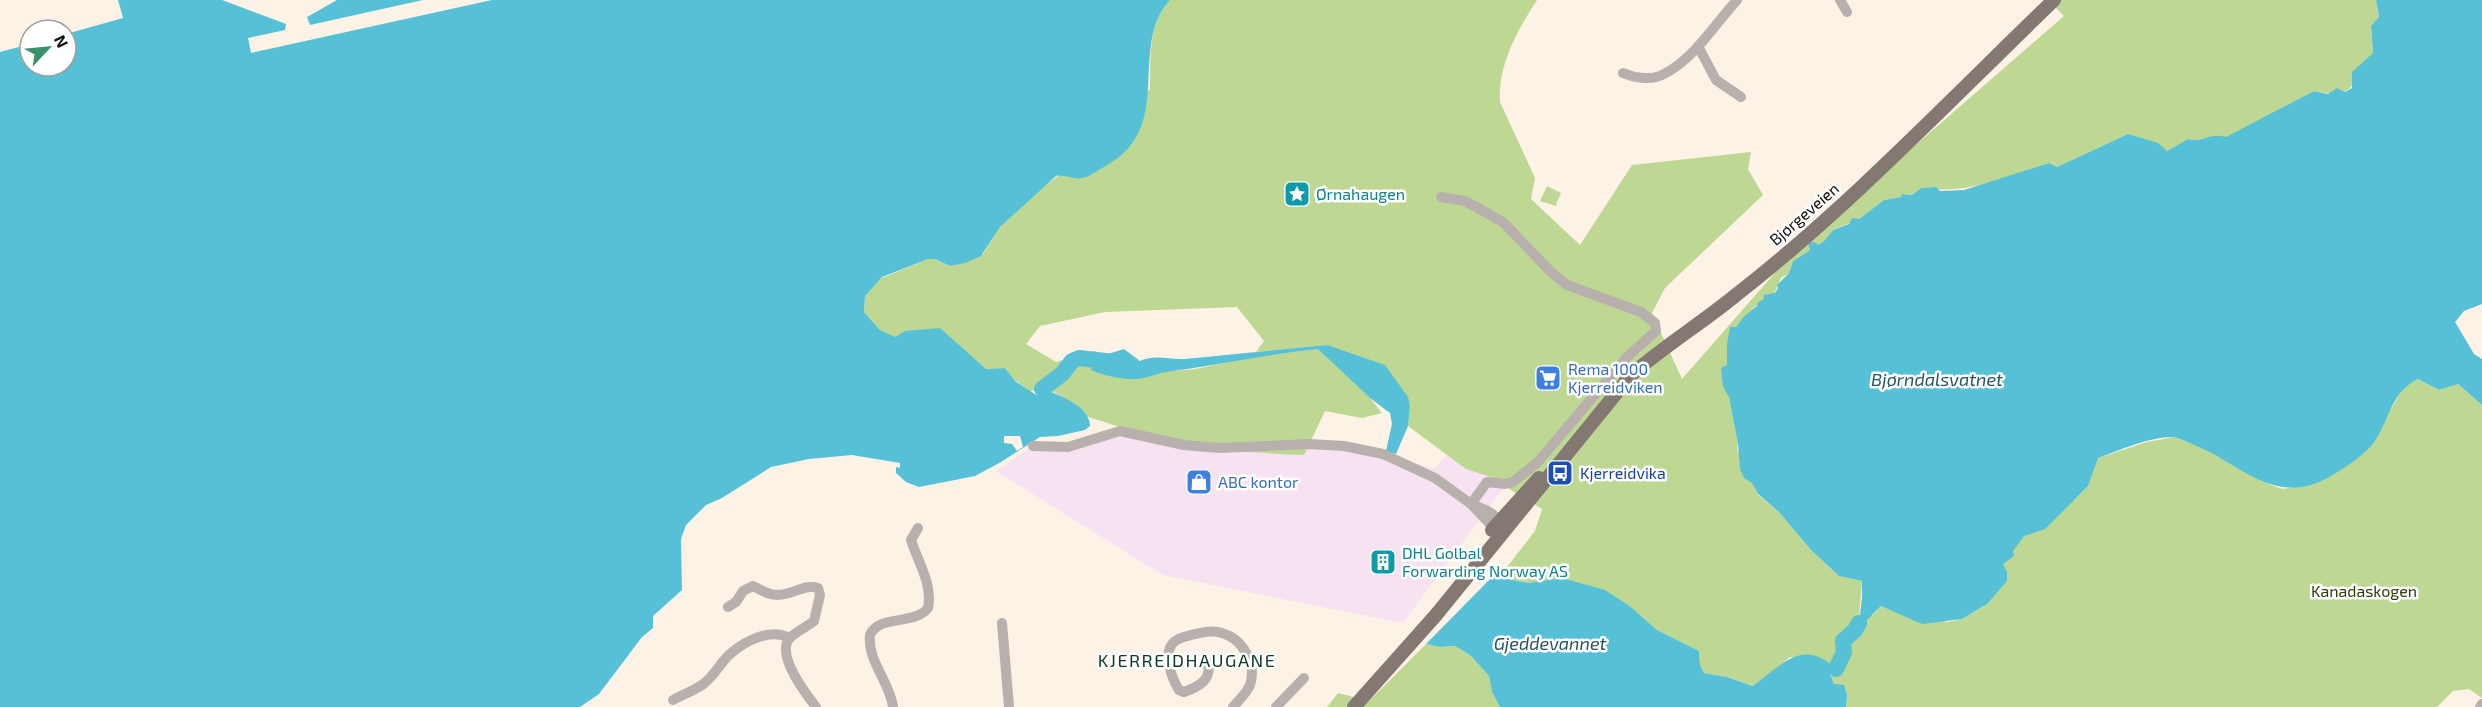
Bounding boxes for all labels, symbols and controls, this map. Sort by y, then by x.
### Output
north arrow [18,18,78,78]
text: N [51,32,73,51]
street label: Bjørgeveien [1765,178,1843,250]
place icon: Ørnahaugen [1282,179,1312,209]
place label: Ørnahaugen [1316,184,1405,203]
place label: Rema 1000 Kjerreidviken [1568,359,1663,397]
supermarket icon: Rema 1000 Kjerreidviken [1533,363,1563,393]
water label: Bjørndalsvatnet [1871,368,2003,390]
bus stop icon: Kjerreidvika [1545,458,1575,488]
place label: Kjerreidvika [1580,463,1666,483]
shop icon: ABC kontor [1184,467,1214,497]
place label: ABC kontor [1218,472,1299,491]
place label: DHL Golbal Forwarding Norway AS [1402,543,1568,580]
building icon: DHL Golbal Forwarding Norway AS [1368,547,1398,577]
park label: Kanadaskogen [2311,581,2417,600]
water label: Gjeddevannet [1494,632,1607,654]
district label: KJERREIDHAUGANE [1098,649,1276,671]

